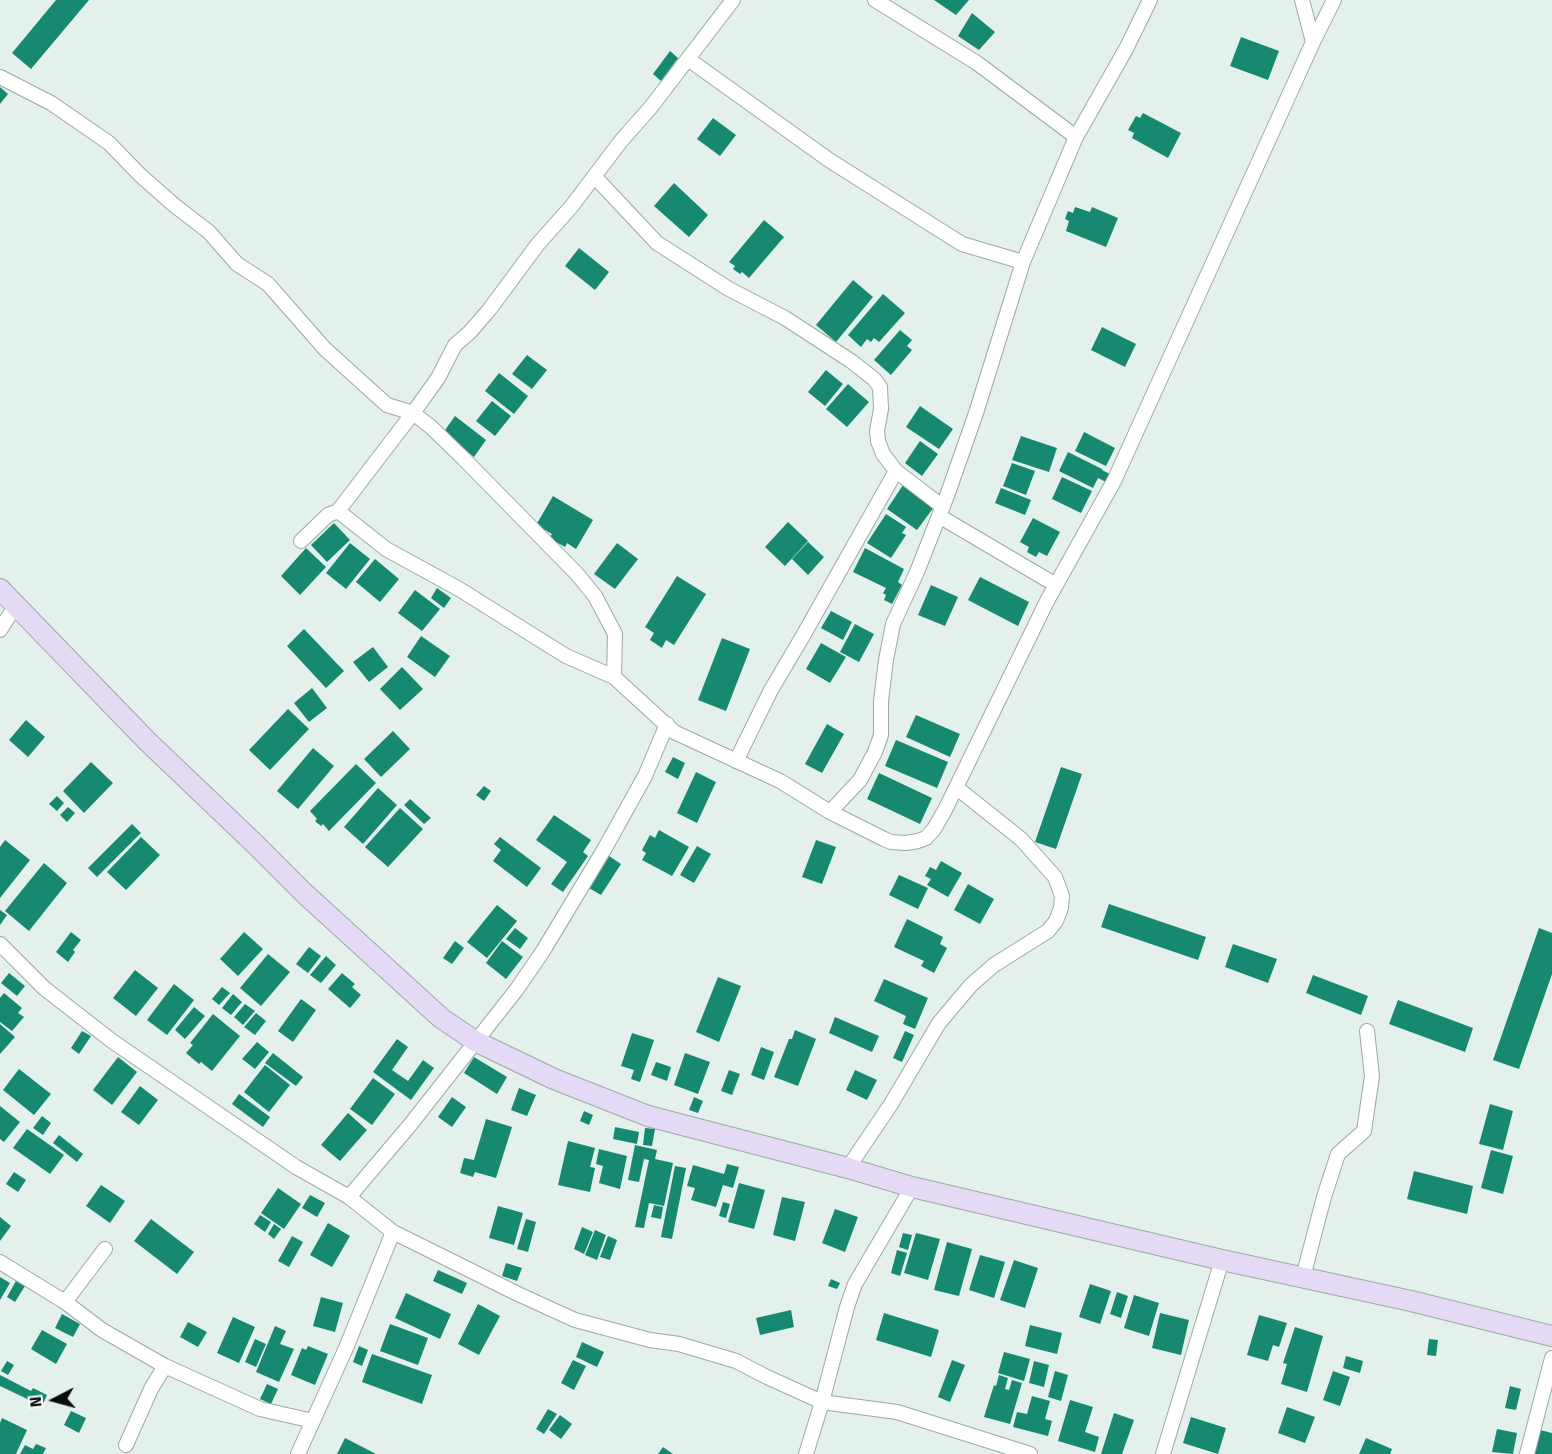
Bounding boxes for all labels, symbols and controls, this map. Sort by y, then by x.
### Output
north arrow [24,1370,84,1430]
text: N [26,1396,46,1408]

